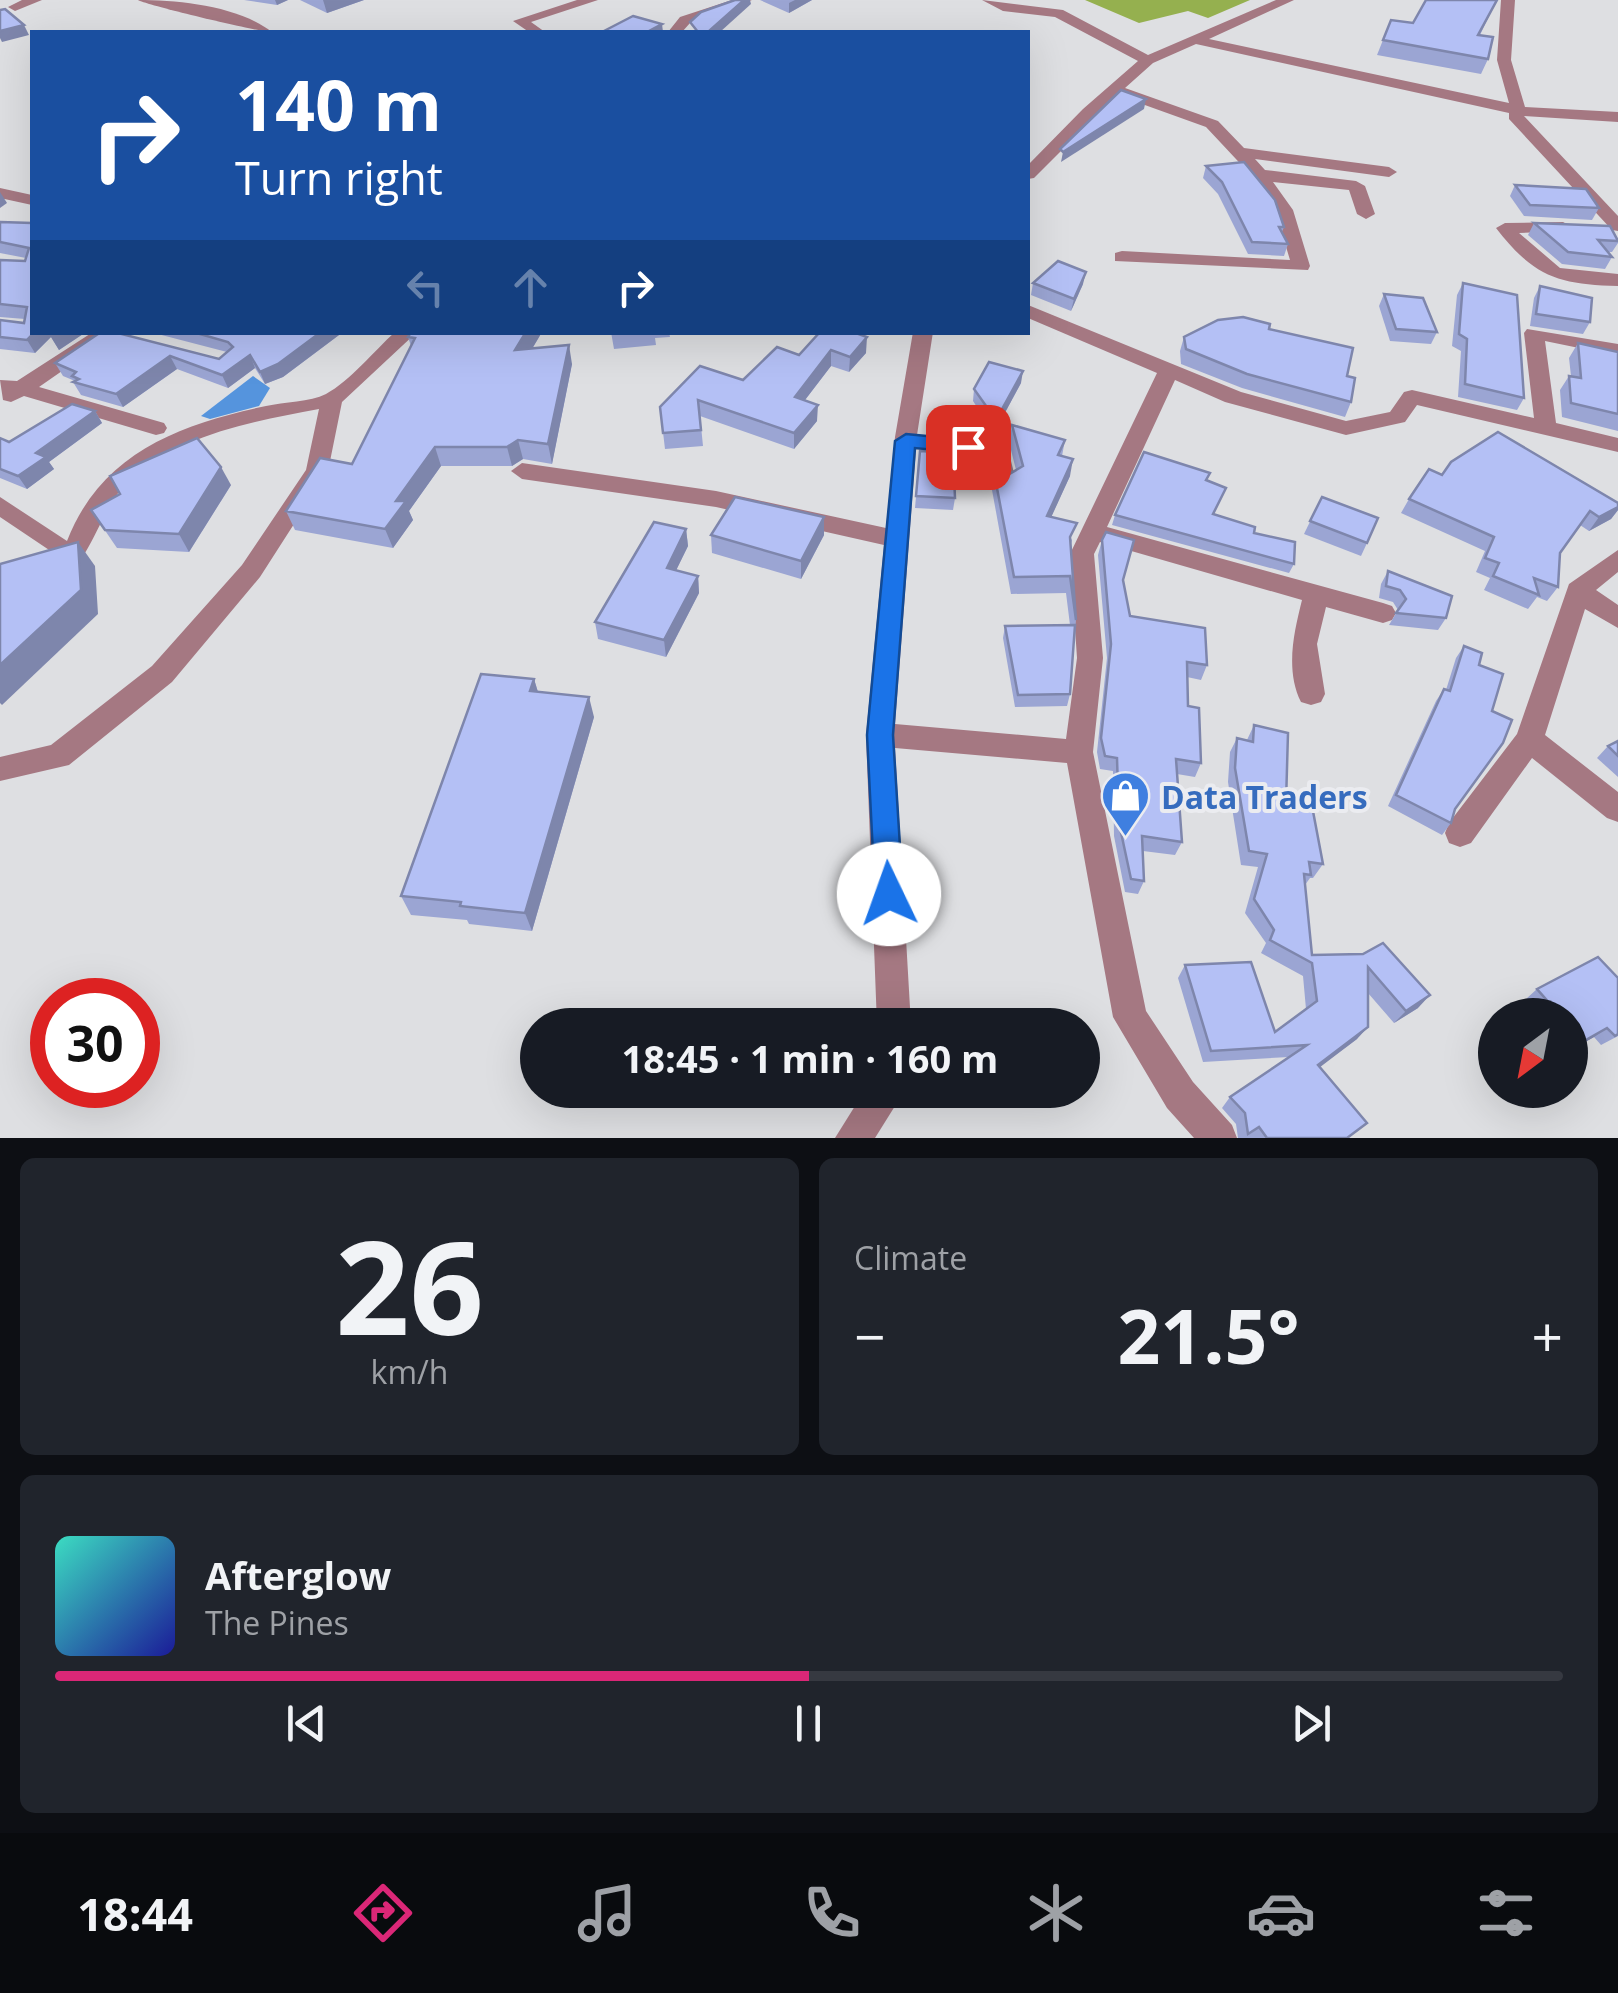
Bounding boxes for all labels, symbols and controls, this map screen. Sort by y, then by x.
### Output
text: 140 m [235,56,442,152]
icon: right [70,70,200,200]
text: Turn right [235,147,443,208]
icon: left [398,260,453,315]
icon: ahead [503,260,558,315]
icon: right [608,260,663,315]
pin [926,405,1011,490]
icon: arrive [941,420,996,475]
shop icon: Data Traders [1100,770,1152,838]
place label: Data Traders [1161,775,1368,818]
position arrow [837,842,941,946]
speed limit sign: 30 [30,978,160,1108]
north arrow [1478,998,1588,1108]
map controls [1478,998,1588,1108]
text: 18:45 · 1 min · 160 m [622,1032,998,1084]
text: 26 [335,1196,484,1373]
text: Climate [854,1236,967,1279]
text: 21.5° [1117,1284,1300,1386]
text: − [854,1298,885,1373]
text: + [1532,1298,1563,1373]
text: km/h [371,1350,448,1393]
text: Afterglow [205,1549,391,1601]
text: The Pines [205,1601,349,1644]
icon: previous [279,1696,334,1751]
icon: pause [781,1696,836,1751]
icon: next [1284,1696,1339,1751]
icon: directions [348,1878,418,1948]
icon: music [572,1878,642,1948]
icon: phone [797,1878,867,1948]
icon: climate [1021,1878,1091,1948]
icon: car [1246,1878,1316,1948]
icon: filters [1471,1878,1541,1948]
text: 18:44 [77,1883,193,1944]

